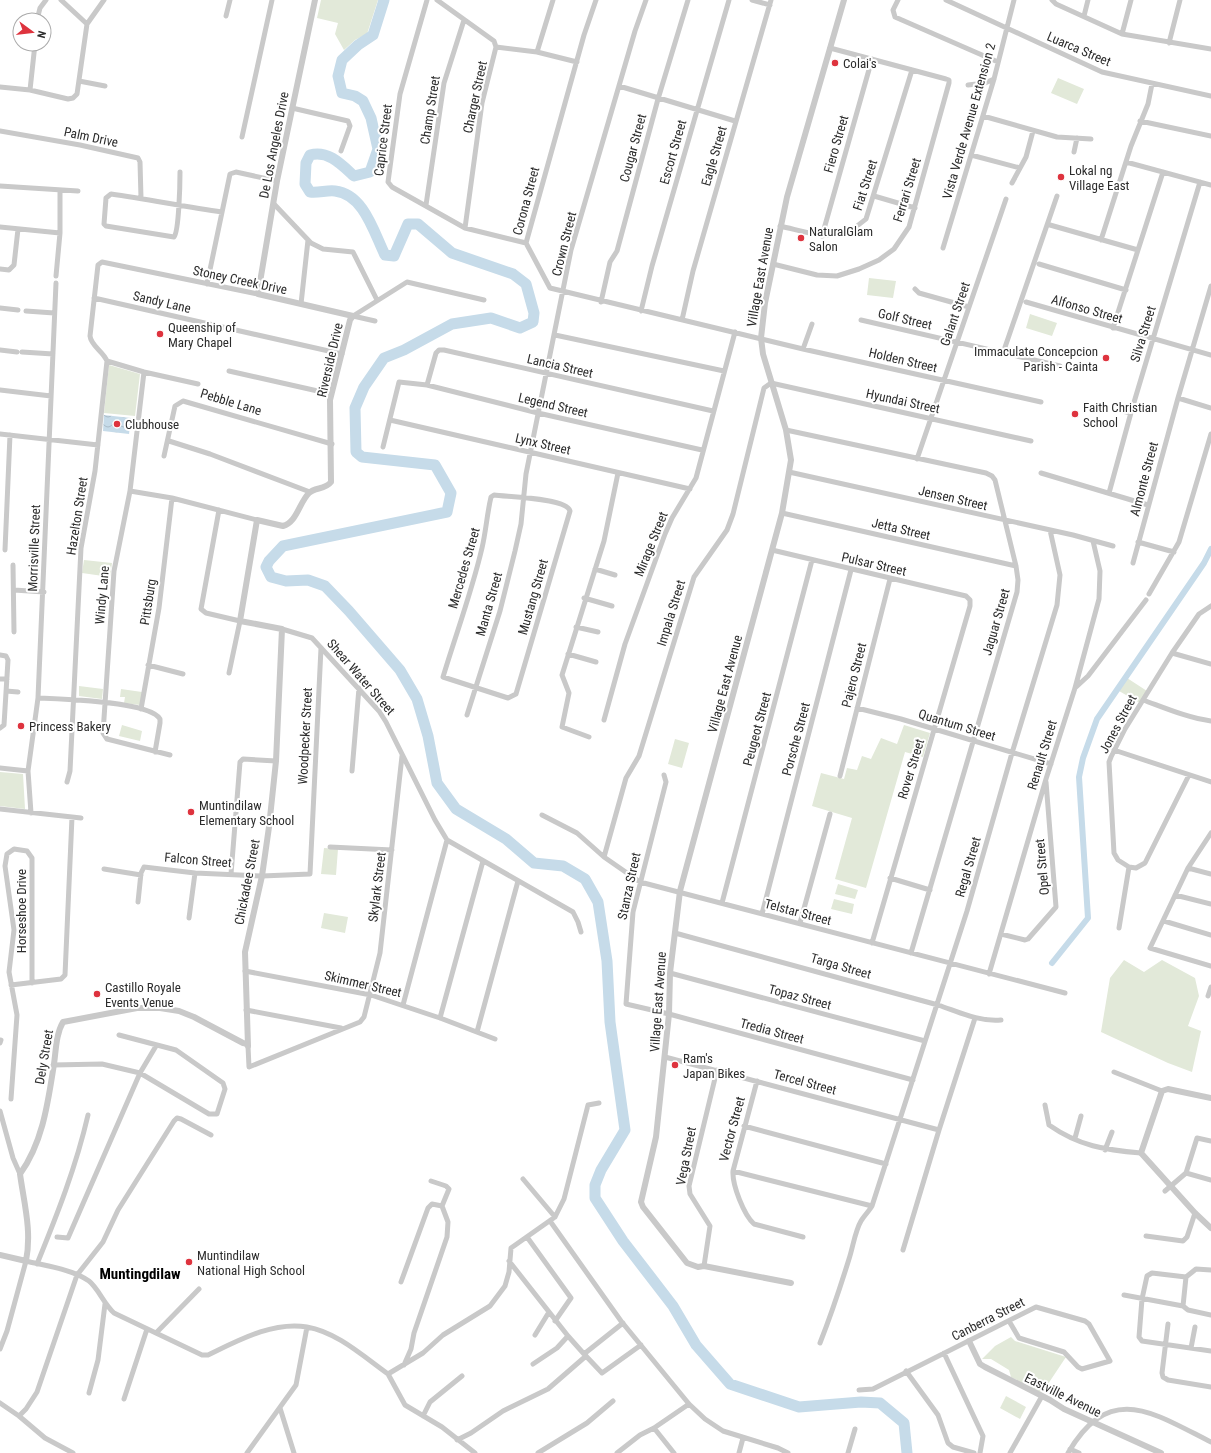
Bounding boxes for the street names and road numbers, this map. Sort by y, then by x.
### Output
street label: Luarca Street [1045,29,1113,69]
street label: Vista Verde Avenue Extension 2 [940,41,998,201]
street label: Charger Street [460,59,490,135]
street label: Champ Street [417,74,443,146]
street label: De Los Angeles Drive [256,90,292,200]
street label: Caprice Street [371,103,395,177]
street label: Cougar Street [617,112,649,184]
street label: Fiero Street [821,113,851,174]
street label: Escort Street [657,118,689,186]
street label: Palm Drive [63,124,119,150]
street label: Eagle Street [698,124,730,188]
street label: Ferrari Street [890,156,924,224]
street label: Fiat Street [850,157,880,212]
street label: Corona Street [510,165,542,237]
street label: Crown Street [549,210,579,278]
street label: Village East Avenue [744,226,776,328]
street label: Stoney Creek Drive [192,263,288,297]
street label: Galant Street [937,280,973,348]
street label: Sandy Lane [132,288,192,316]
street label: Alfonso Street [1050,292,1124,326]
street label: Silva Street [1127,304,1159,364]
street label: Golf Street [877,306,934,332]
street label: Riverside Drive [314,321,346,399]
street label: Holden Street [867,345,939,375]
street label: Lancia Street [525,351,595,381]
street label: Pebble Lane [199,386,263,418]
street label: Hyundai Street [865,386,941,416]
street label: Legend Street [517,390,589,420]
street label: Lynx Street [514,430,572,458]
street label: Almonte Street [1127,440,1161,518]
street label: Hazelton Street [63,476,91,556]
street label: Jensen Street [917,483,989,513]
street label: Morrisville Street [25,504,43,592]
street label: Mirage Street [631,509,671,579]
street label: Jetta Street [870,515,932,543]
street label: Mercedes Street [445,526,483,610]
street label: Pulsar Street [840,549,908,579]
street label: Mustang Street [515,557,551,637]
street label: Windy Lane [92,565,112,625]
street label: Manta Street [473,570,505,638]
street label: Pittsburg [137,578,159,626]
street label: Impala Street [654,578,688,648]
street label: Jaguar Street [979,587,1013,657]
street label: Village East Avenue [705,633,745,735]
street label: Shear Water Street [324,636,398,718]
street label: Pajero Street [839,641,869,709]
street label: Woodpecker Street [295,687,315,785]
street label: Peugeot Street [740,690,774,768]
street label: Jones Street [1096,692,1140,756]
street label: Porsche Street [779,701,813,777]
street label: Quantum Street [917,706,998,744]
street label: Renault Street [1024,718,1060,792]
street label: Rover Street [895,737,927,801]
street label: Regal Street [952,835,984,899]
street label: Chickadee Street [231,838,263,926]
street label: Opel Street [1032,838,1052,896]
street label: Falcon Street [164,850,232,870]
street label: Skylark Street [365,851,389,923]
street label: Stanza Street [615,851,643,921]
street label: Horseshoe Drive [14,869,29,953]
street label: Telstar Street [763,896,833,928]
street label: Targa Street [809,950,873,982]
street label: Village East Avenue [647,951,669,1053]
street label: Skimmer Street [323,968,403,1000]
street label: Topaz Street [767,981,833,1013]
street label: Tredia Street [739,1015,806,1047]
street label: Dely Street [32,1028,56,1086]
street label: Tercel Street [772,1066,838,1098]
street label: Vector Street [716,1095,748,1163]
street label: Vega Street [673,1125,699,1186]
street label: Canberra Street [949,1294,1027,1344]
street label: Eastville Avenue [1022,1370,1104,1420]

